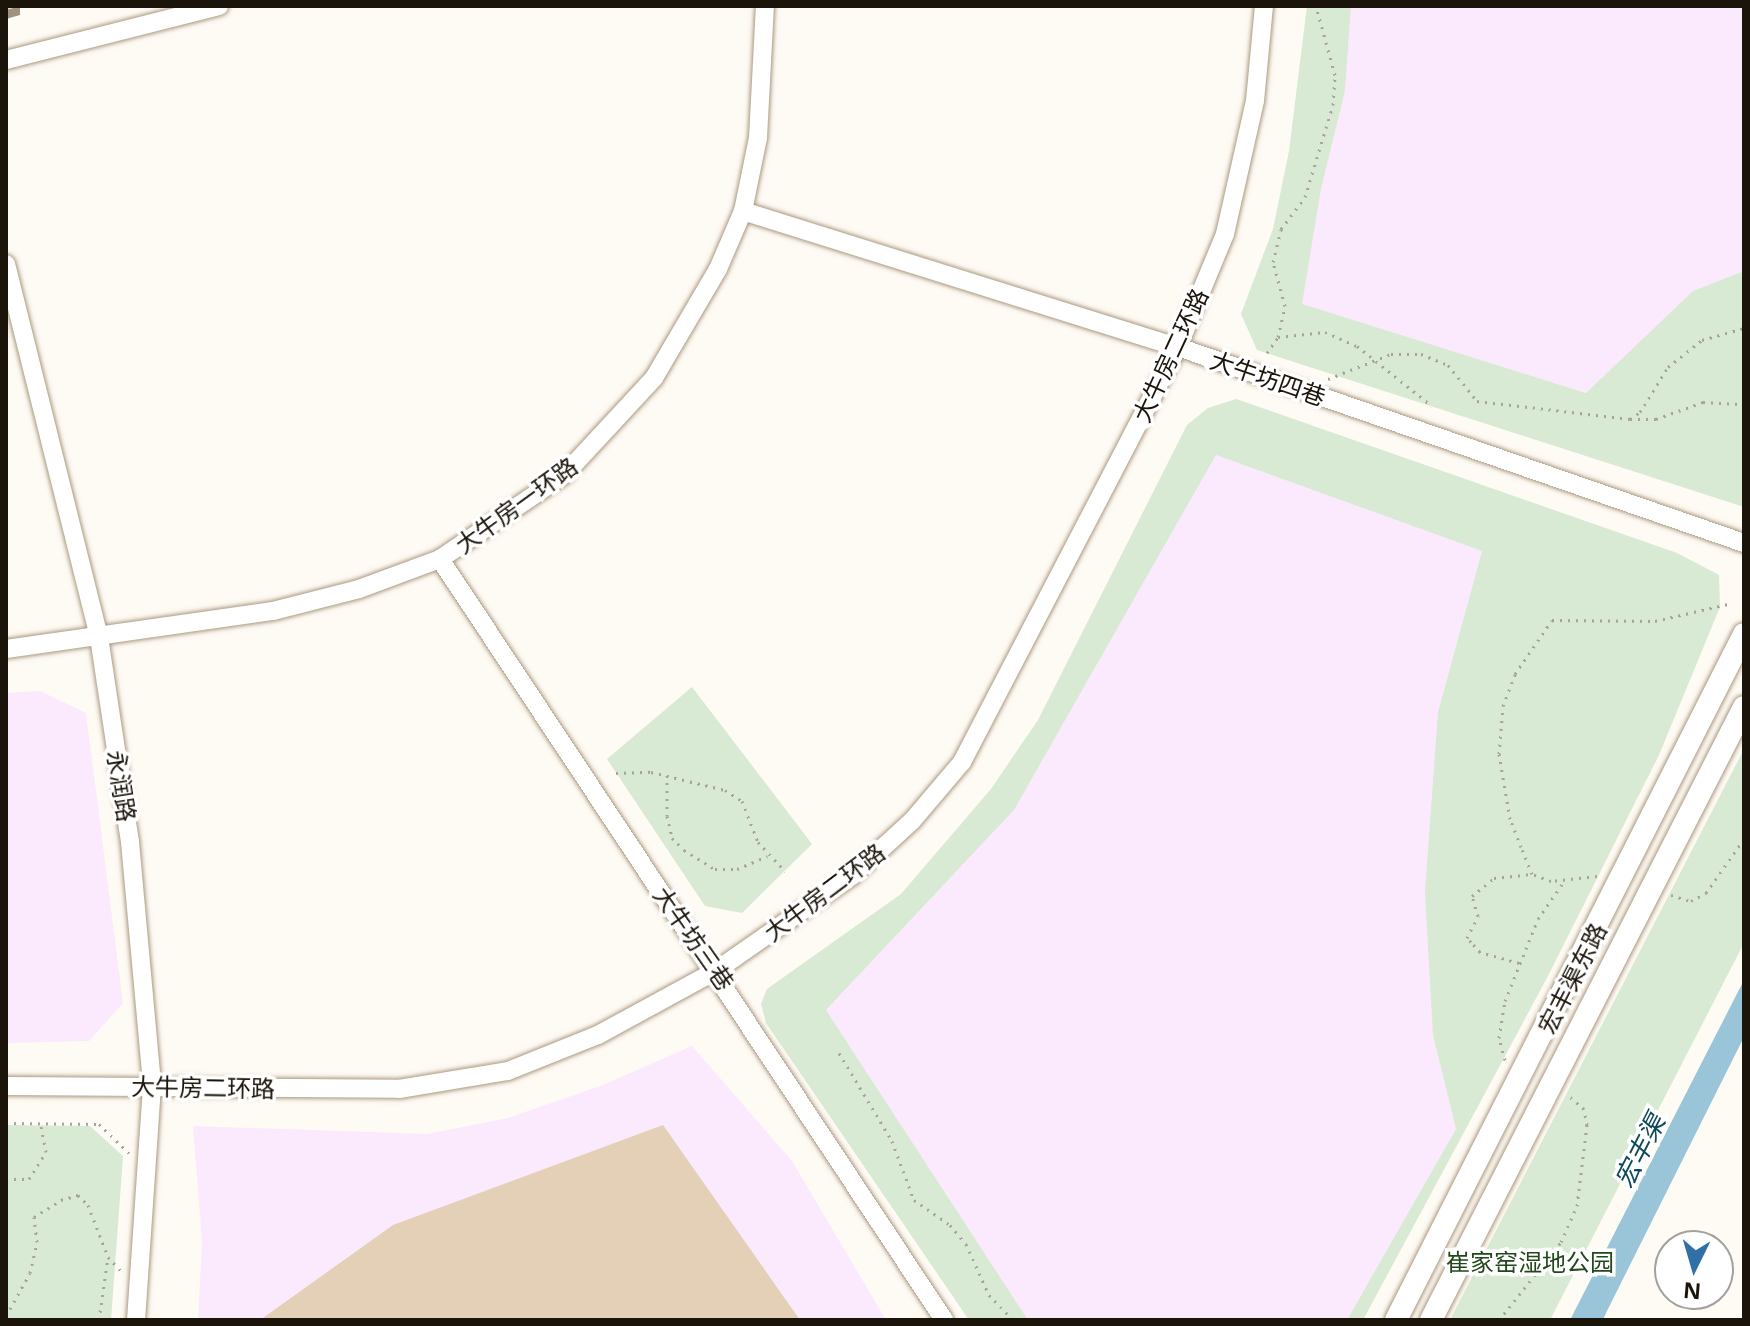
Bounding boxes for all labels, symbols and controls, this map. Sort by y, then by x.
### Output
street label: 大牛房二环路 [1127,284,1213,426]
street label: 大牛坊四巷 [1207,345,1329,411]
street label: 大牛房一环路 [449,451,583,559]
street label: 永润路 [102,748,142,824]
street label: 大牛房二环路 [758,837,890,947]
street label: 大牛坊三巷 [648,881,740,995]
street label: 宏丰渠东路 [1532,918,1612,1038]
street label: 大牛房二环路 [131,1071,275,1103]
water label: 宏丰渠 [1608,1109,1672,1193]
north arrow [1654,1230,1734,1310]
park label: 崔家窑湿地公园 [1446,1248,1614,1276]
text: N [1682,1276,1702,1308]

